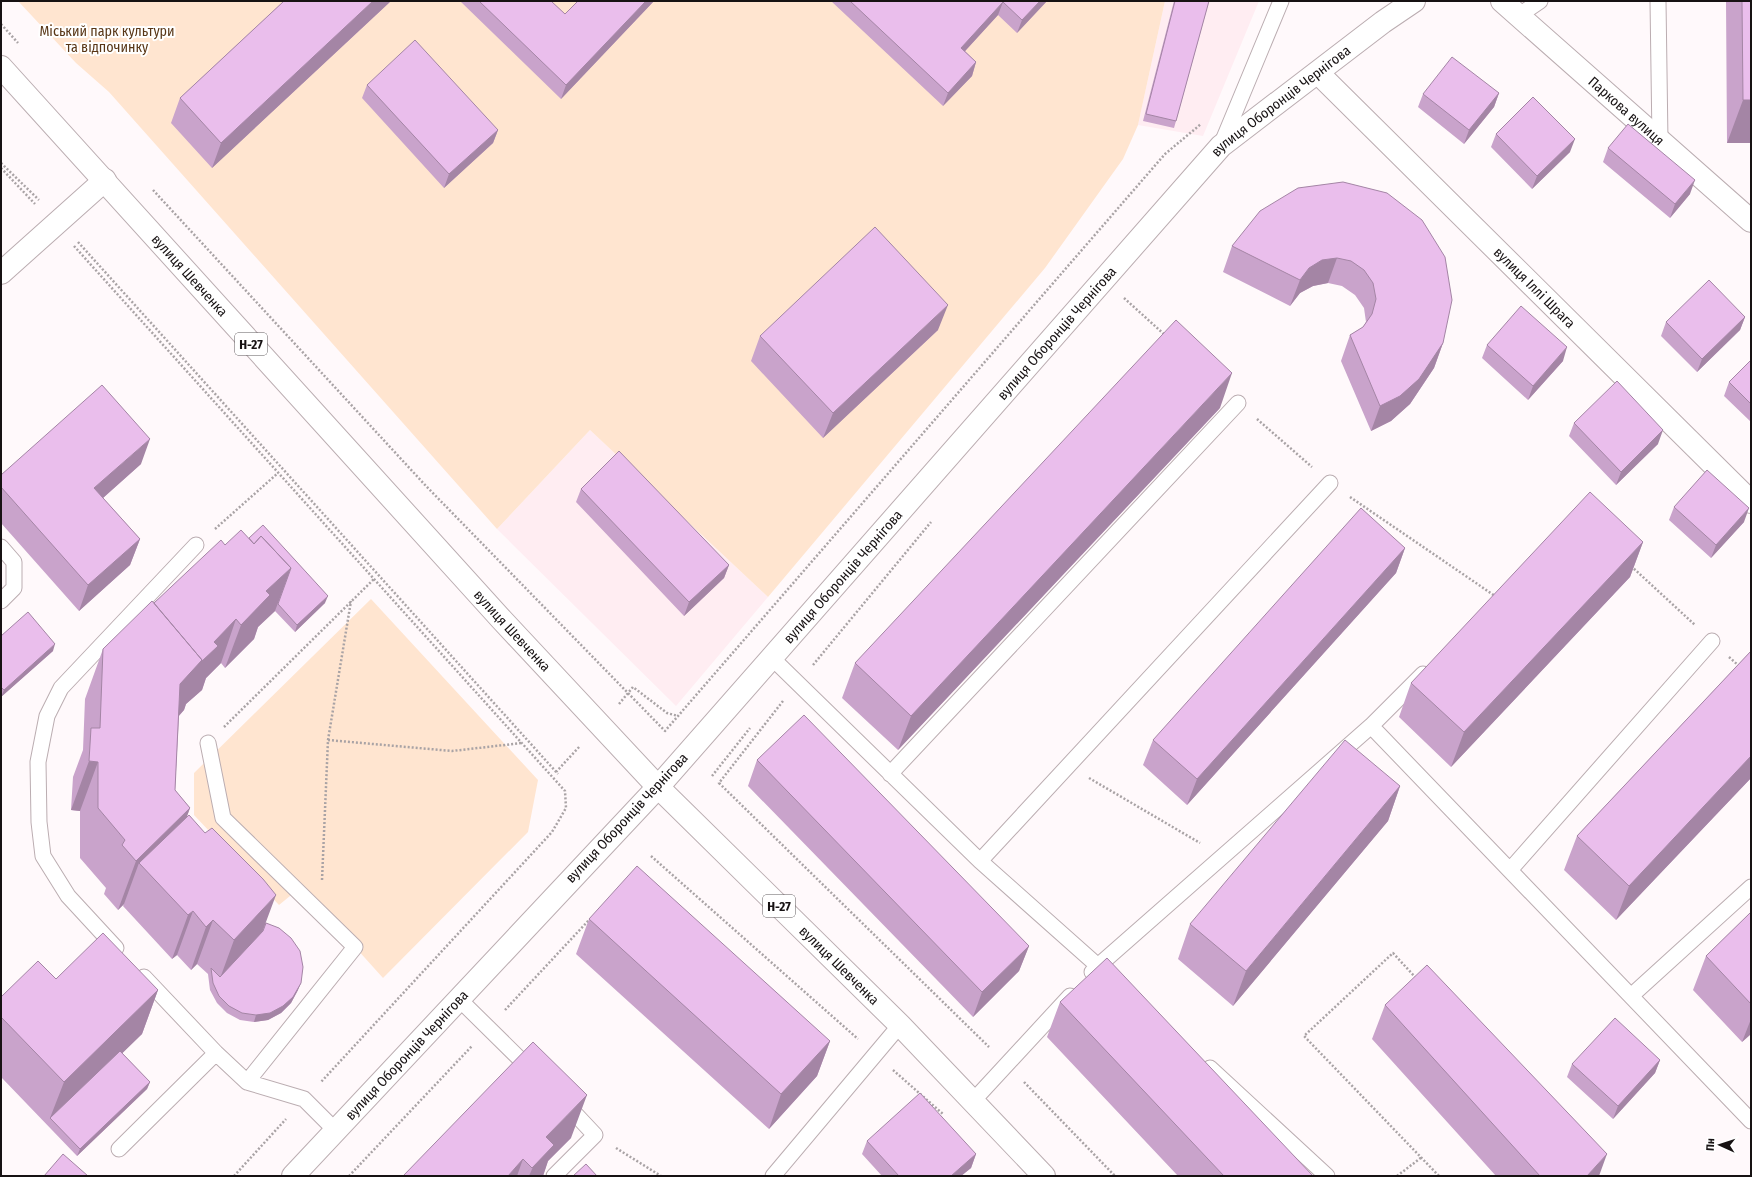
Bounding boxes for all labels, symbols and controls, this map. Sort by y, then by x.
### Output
park label: Міський парк культури та відпочинку [39,23,175,56]
street label: вулиця Оборонців Чернігова [1207,42,1354,160]
street label: Паркова вулиця [1585,73,1668,149]
street label: вулиця Шевченка [148,231,231,320]
street label: вулиця Іллі Шрага [1490,244,1579,332]
street label: вулиця Оборонців Чернігова [994,263,1120,403]
road number: Н-27 [235,333,267,355]
street label: вулиця Оборонців Чернігова [780,506,906,647]
street label: вулиця Шевченка [470,586,554,675]
street label: вулиця Оборонців Чернігова [562,749,692,887]
road number: Н-27 [763,895,795,917]
street label: вулиця Шевченка [796,922,883,1008]
street label: вулиця Оборонців Чернігова [342,986,472,1123]
north arrow [1700,1125,1740,1165]
text: Пн [1704,1138,1717,1151]

